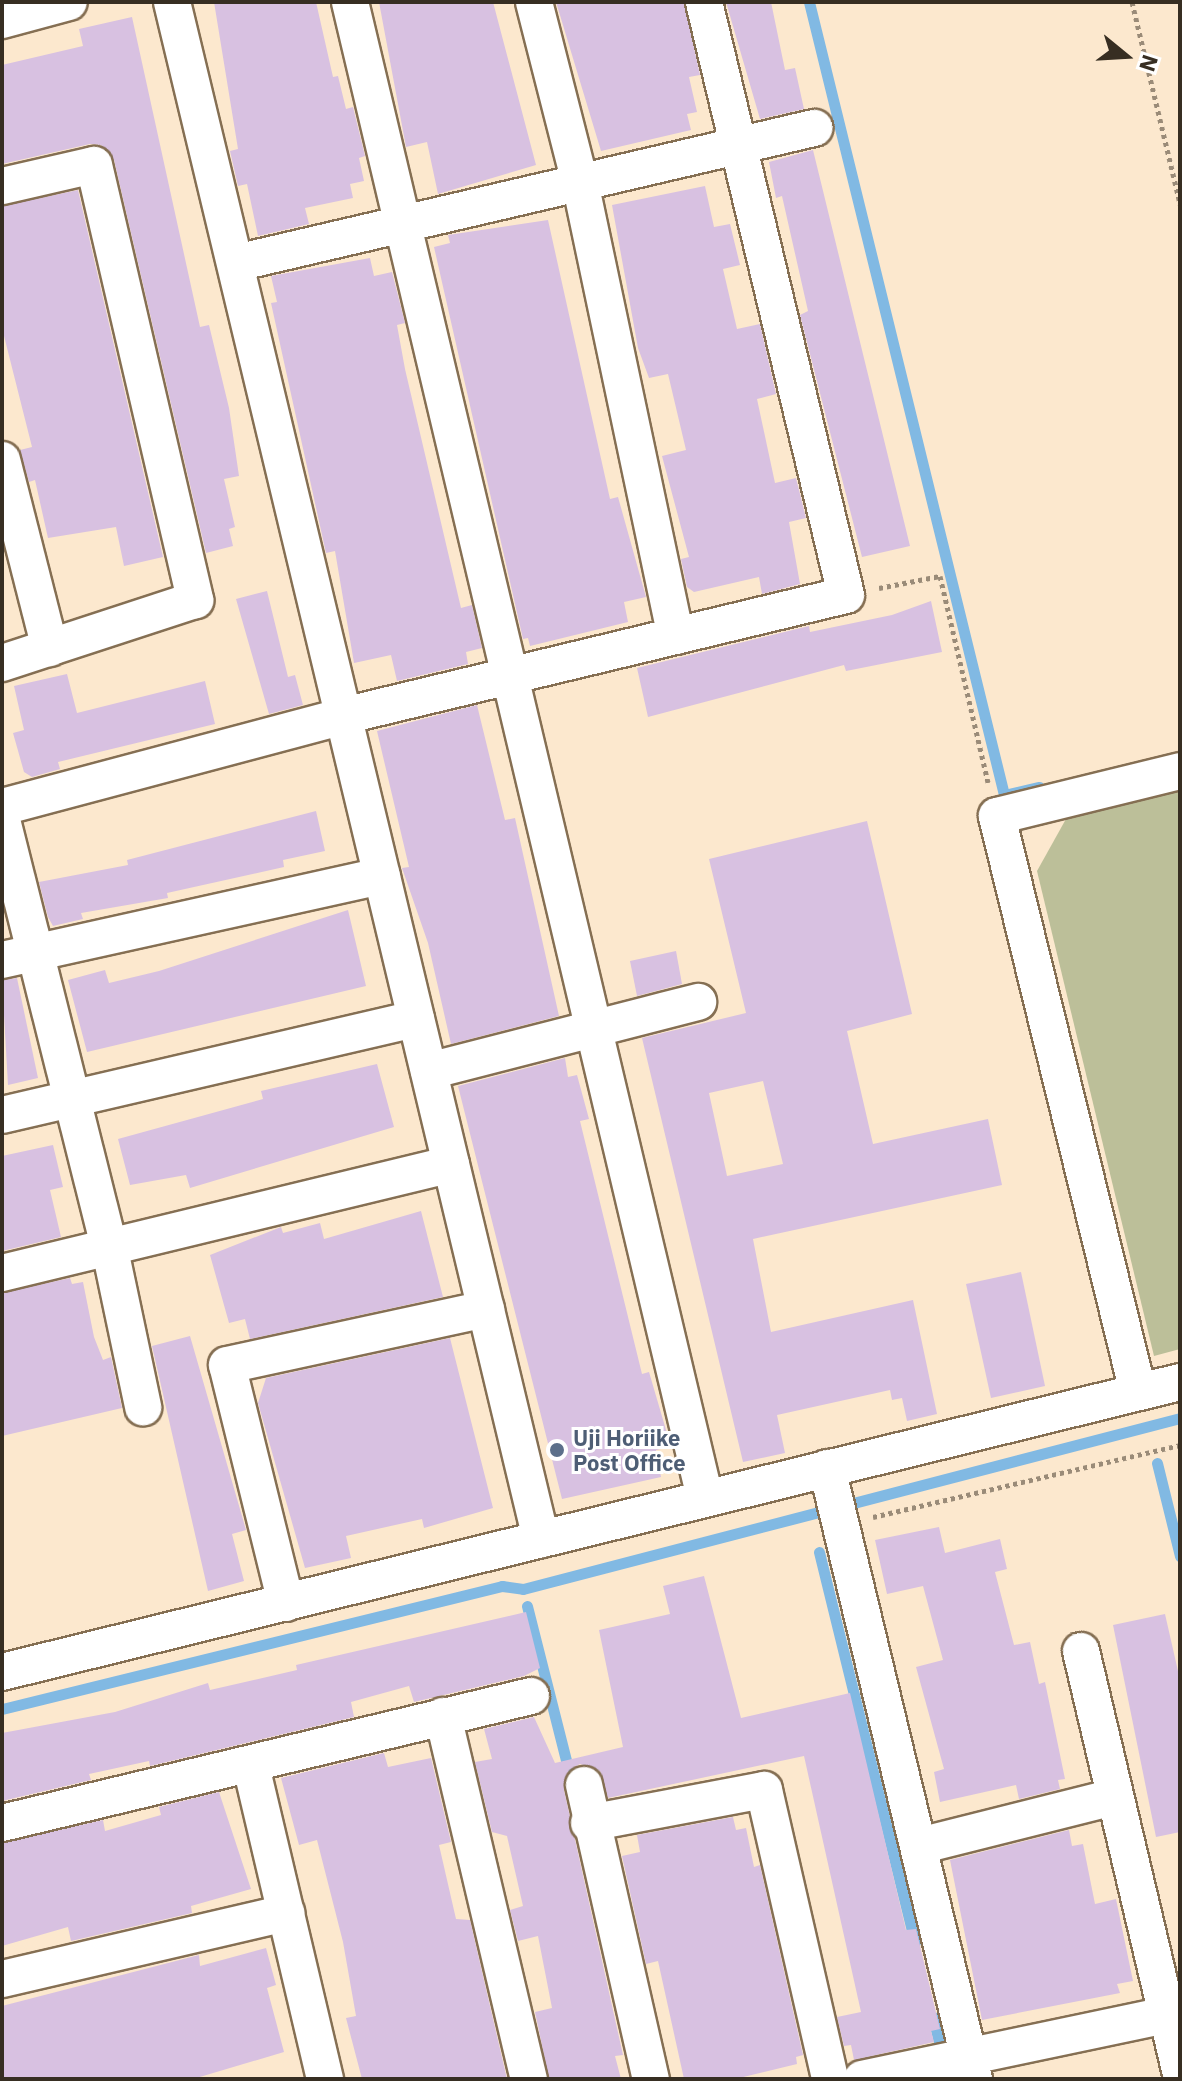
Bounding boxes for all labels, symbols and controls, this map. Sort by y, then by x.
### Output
north arrow [1086,16,1166,96]
text: N [1133,52,1166,76]
place label: Uji Horiike Post Office [573,1424,686,1476]
marker: Uji Horiike Post Office [548,1441,566,1459]

